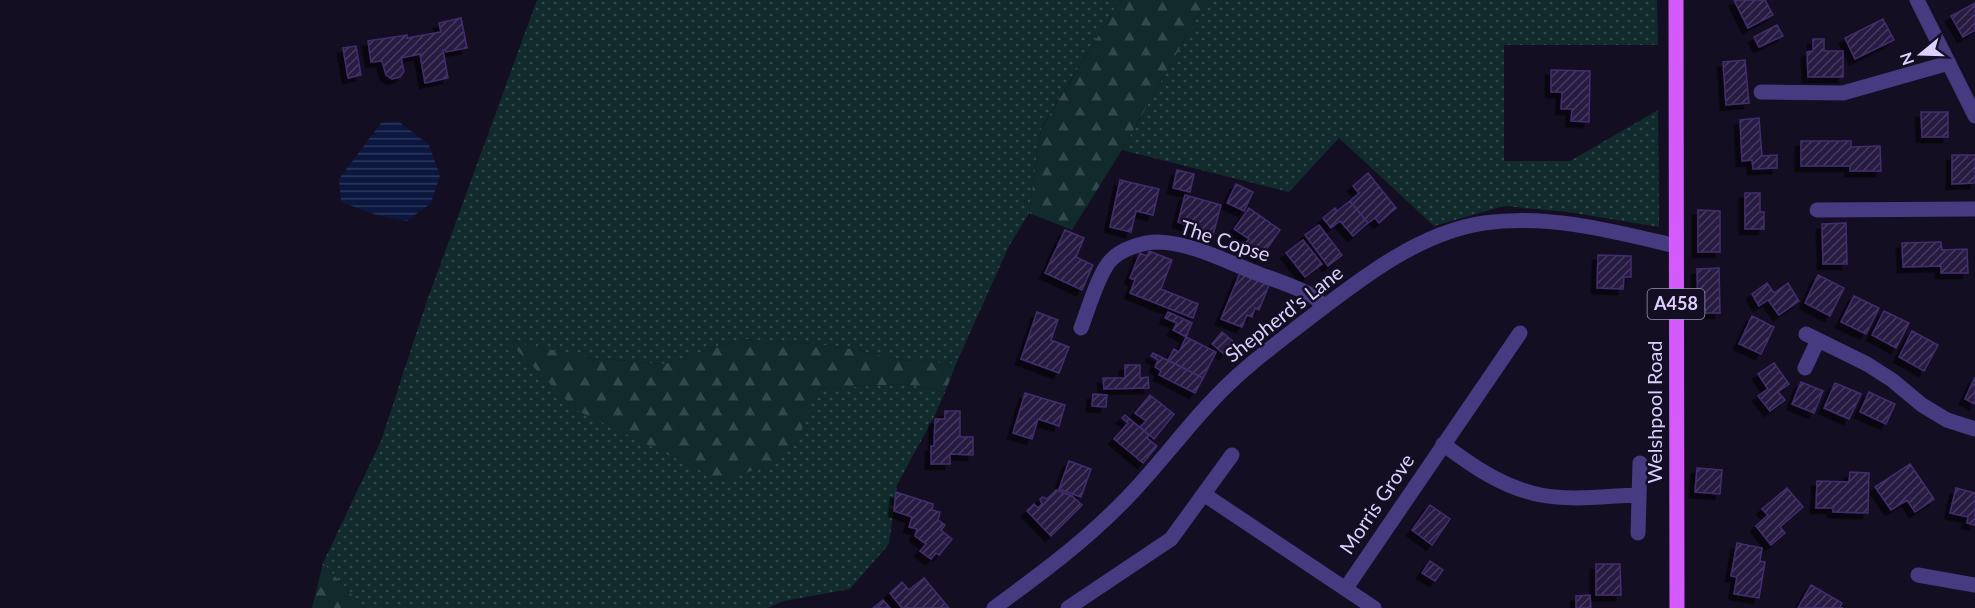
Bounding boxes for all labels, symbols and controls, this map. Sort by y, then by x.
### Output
north arrow [1891,24,1951,84]
text: N [1895,50,1917,68]
street label: The Copse [1177,214,1273,266]
street label: Shepherd's Lane [1220,260,1347,367]
road number: A458 [1648,289,1704,319]
street label: Welshpool Road [1642,341,1666,483]
street label: Morris Grove [1334,449,1418,558]

